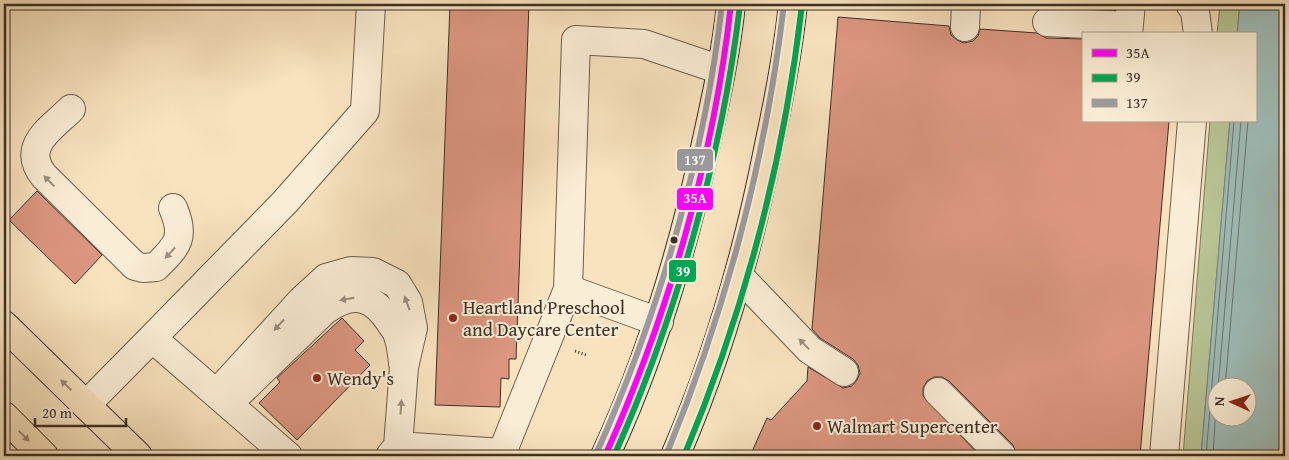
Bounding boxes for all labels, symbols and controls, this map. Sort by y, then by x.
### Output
legend [1082,32,1256,122]
text: 35A [1126,42,1150,63]
text: 39 [1126,66,1140,87]
text: 137 [1126,92,1148,113]
line badge: 137 [676,148,714,172]
text: 137 [684,150,706,170]
one-way arrow [44,175,56,187]
line badge: 35A [676,187,714,211]
text: 35A [683,188,707,208]
unlabelled marker [669,235,679,245]
one-way arrow [164,246,176,258]
line badge: 39 [668,259,697,283]
text: 39 [676,261,690,281]
place label: Heartland Preschool and Daycare Center [463,293,625,343]
one-way arrow [339,295,355,303]
one-way arrow [403,295,411,310]
marker: Heartland Preschool and Daycare Center [447,312,459,324]
one-way arrow [273,319,285,331]
one-way arrow [799,339,811,351]
place label: Wendy's [327,364,394,392]
marker: Wendy's [311,372,323,384]
north arrow [1206,378,1256,428]
one-way arrow [60,379,72,391]
scale bar [35,395,126,427]
text: N [1209,395,1229,407]
one-way arrow [397,399,405,415]
text: 20 m [42,402,73,423]
place label: Walmart Supercenter [827,412,998,440]
marker: Walmart Supercenter [811,420,823,432]
one-way arrow [18,430,30,442]

